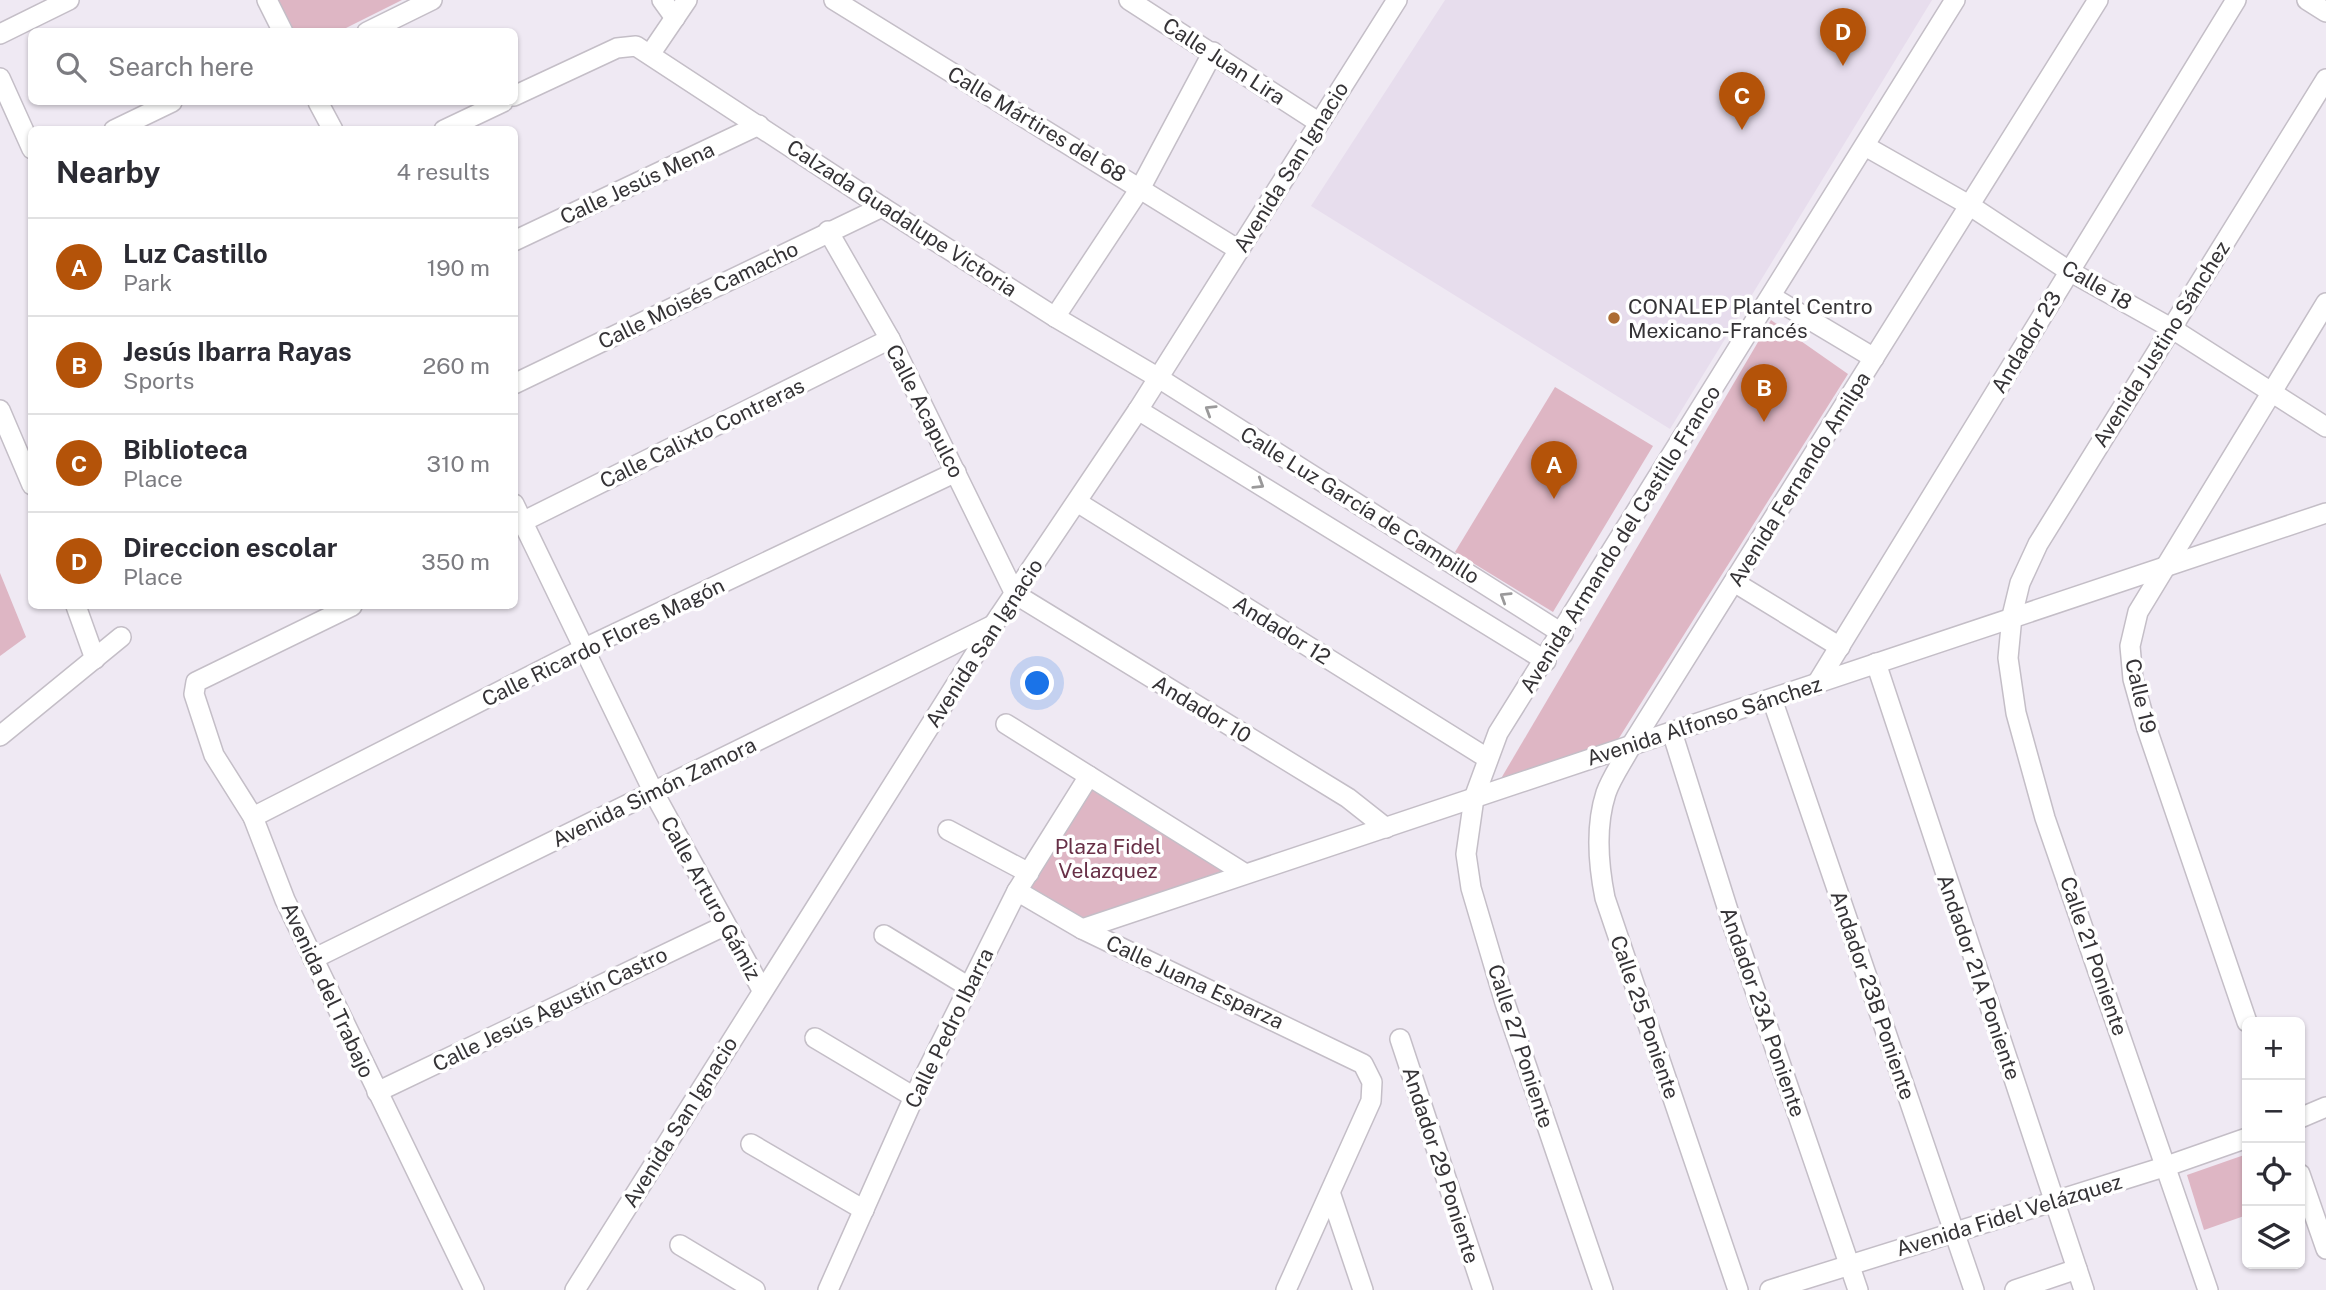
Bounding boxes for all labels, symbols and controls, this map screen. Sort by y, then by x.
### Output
pin: D [1820,8,1866,66]
street label: Calle Juan Lira [1158,12,1290,110]
search box [28,28,518,105]
icon: search [52,48,90,86]
text: Search here [108,51,254,82]
street label: Calle Mártires del 68 [943,61,1131,187]
pin: C [1719,72,1765,130]
street label: Avenida San Ignacio [1228,77,1354,257]
street label: Calzada Guadalupe Victoria [782,134,1022,302]
street label: Calle Jesús Mena [556,136,718,230]
text: Nearby [56,154,160,190]
text: 4 results [396,158,490,185]
street label: Calle Moisés Camacho [594,236,802,354]
street label: Avenida Justino Sánchez [2087,236,2235,452]
text: Luz Castillo [123,238,268,269]
text: A [71,254,87,281]
text: 190 m [427,254,490,281]
street label: Calle 18 [2057,255,2137,315]
text: Park [123,269,172,296]
street label: Andador 23 [1986,286,2066,398]
place label: CONALEP Plantel Centro Mexicano-Francés [1628,294,1873,343]
marker: CONALEP Plantel Centro Mexicano-Francés [1606,310,1622,326]
text: Jesús Ibarra Rayas [123,336,352,367]
street label: Calle Acapulco [881,340,969,482]
text: B [71,352,87,379]
text: 260 m [423,352,490,379]
pin: B [1741,364,1787,422]
text: Sports [123,367,194,394]
street label: Avenida Fernando Amilpa [1723,367,1875,591]
street label: Calle Calixto Contreras [596,373,808,493]
street label: Avenida Armando del Castillo Franco [1514,380,1726,698]
one-way arrow [1204,405,1217,418]
street label: Calle Luz García de Campillo [1236,421,1484,589]
text: Biblioteca [123,434,248,465]
pin: A [1531,441,1577,499]
text: C [71,450,87,477]
text: 310 m [427,450,490,477]
text: Place [123,465,183,492]
one-way arrow [1251,476,1264,489]
text: Direccion escolar [123,532,337,563]
text: D [71,548,87,575]
text: 350 m [421,548,490,575]
street label: Avenida San Ignacio [920,554,1048,732]
text: Place [123,563,183,590]
street label: Calle Ricardo Flores Magón [478,572,728,712]
street label: Andador 12 [1229,590,1335,670]
one-way arrow [1500,593,1513,606]
street label: Calle 19 [2120,656,2162,736]
your location [1020,666,1054,700]
street label: Andador 10 [1148,670,1256,748]
street label: Avenida Alfonso Sánchez [1583,671,1825,771]
street label: Avenida Simón Zamora [548,732,760,852]
street label: Calle Arturo Gámiz [656,812,766,984]
park label: Plaza Fidel Velazquez [1055,834,1161,883]
street label: Andador 21A Poniente [1932,871,2026,1083]
street label: Calle 21 Poniente [2055,873,2133,1039]
street label: Andador 23B Poniente [1825,887,1921,1103]
street label: Avenida del Trabajo [276,898,380,1082]
street label: Andador 23A Poniente [1715,904,1811,1120]
street label: Calle Juana Esparza [1102,930,1288,1034]
street label: Calle 25 Poniente [1605,932,1685,1102]
street label: Calle Jesús Agustín Castro [429,941,671,1077]
street label: Calle Pedro Ibarra [899,944,999,1112]
street label: Calle 27 Poniente [1483,961,1559,1131]
map controls [2242,1017,2305,1269]
button: + [2242,1017,2305,1080]
street label: Avenida San Ignacio [617,1032,743,1212]
street label: Andador 29 Poniente [1397,1063,1485,1267]
button: − [2242,1080,2305,1143]
button: locate [2242,1143,2305,1206]
street label: Avenida Fidel Velázquez [1893,1169,2125,1261]
button: layers [2242,1206,2305,1269]

